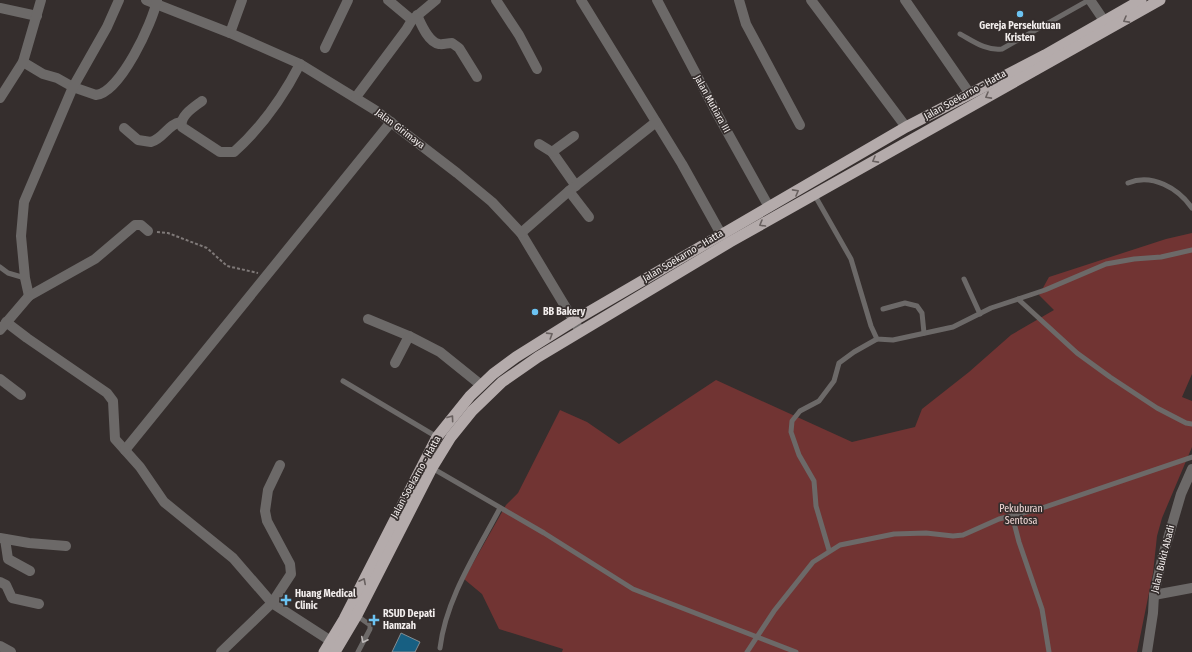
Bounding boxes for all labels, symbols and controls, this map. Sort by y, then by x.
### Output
marker: Gereja Persekutuan Kristen [1015,9,1025,19]
one-way arrow [1123,15,1130,22]
place label: Gereja Persekutuan Kristen [979,20,1061,44]
street label: Jalan Soekarno - Hatta [922,67,1008,123]
street label: Jalan Mutiara III [691,73,733,135]
one-way arrow [985,91,992,99]
street label: Jalan Girimaya [373,107,427,151]
one-way arrow [872,155,879,162]
one-way arrow [792,189,799,197]
one-way arrow [759,219,766,226]
street label: Jalan Soekarno - Hatta [641,227,726,285]
place label: BB Bakery [543,306,586,318]
marker: BB Bakery [530,307,540,317]
one-way arrow [546,332,553,340]
one-way arrow [446,415,453,422]
street label: Jalan Soekarno - Hatta [388,434,444,520]
park label: Pekuburan Sentosa [999,503,1043,527]
street label: Jalan Bukit Abadi [1149,524,1177,594]
one-way arrow [358,578,366,585]
place label: Huang Medical Clinic [295,588,356,612]
marker: Huang Medical Clinic [280,594,292,606]
place label: RSUD Depati Hamzah [383,608,435,632]
marker: RSUD Depati Hamzah [368,614,380,626]
one-way arrow [362,636,369,644]

